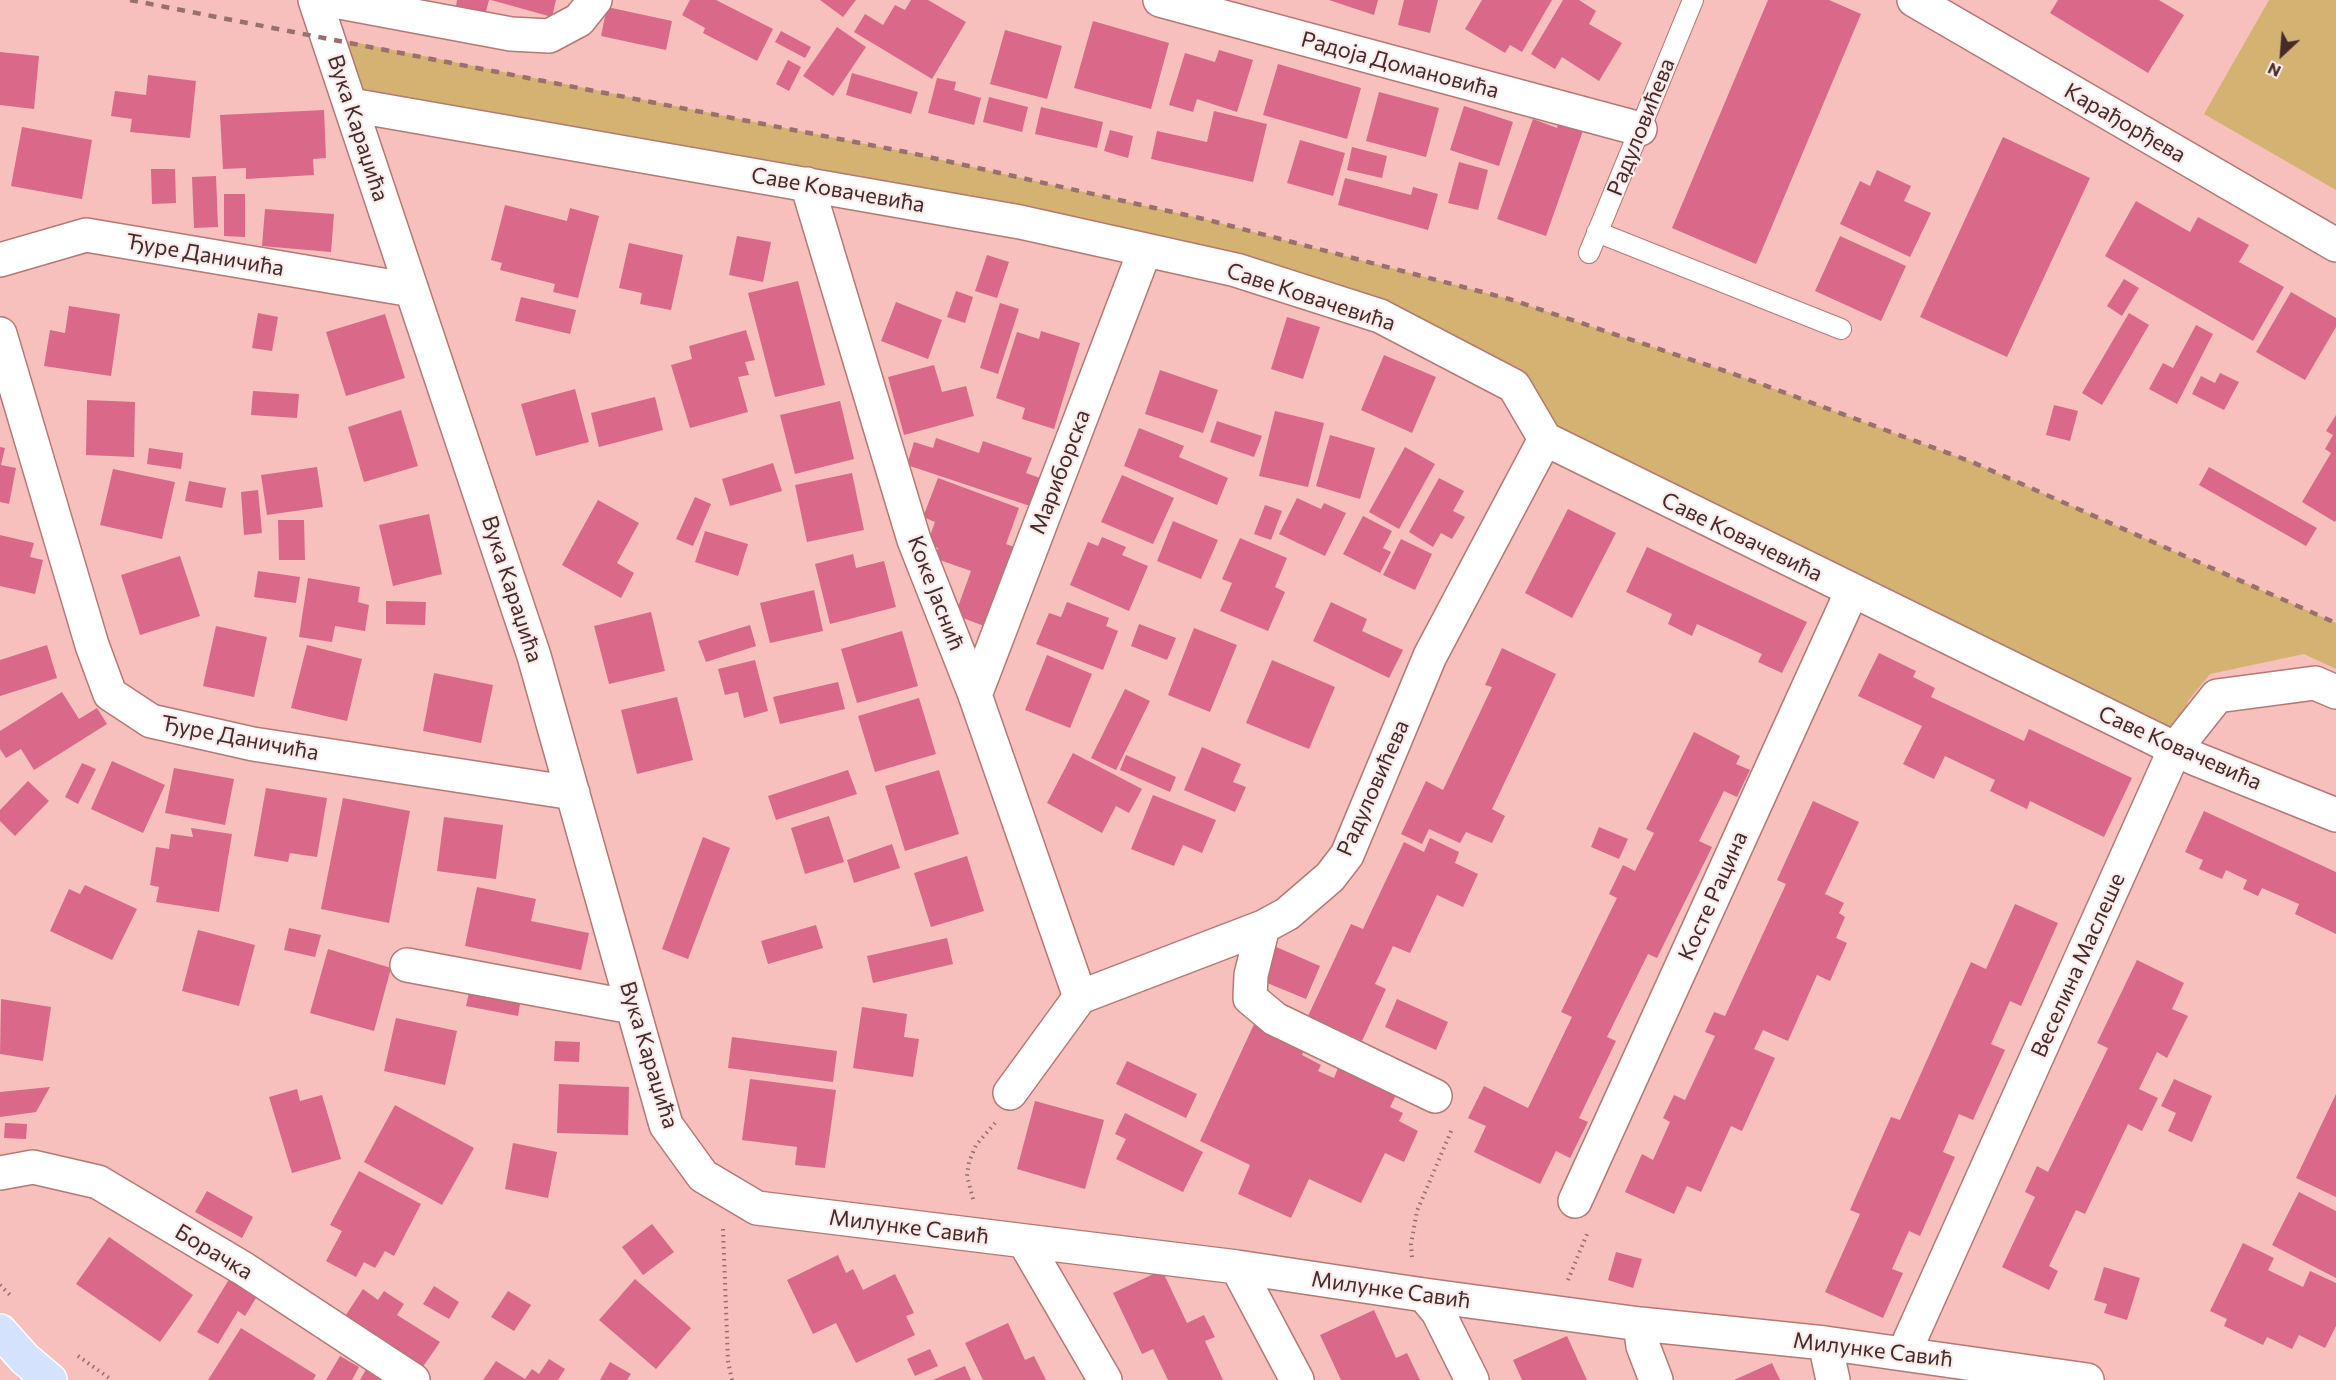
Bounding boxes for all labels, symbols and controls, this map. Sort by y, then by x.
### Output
north arrow [2252,24,2312,84]
street label: Радоја Домановића [1298,26,1502,104]
street label: Вука Караџића [322,51,394,205]
street label: Радуловићева [1601,54,1681,200]
text: N [2264,59,2283,82]
street label: Карађорђева [2059,78,2191,168]
street label: Саве Ковачевића [749,162,927,218]
street label: Ђуре Даничића [124,228,286,282]
street label: Саве Ковачевића [1223,257,1399,337]
street label: Мариборска [1024,406,1096,538]
street label: Саве Ковачевића [1657,487,1827,587]
street label: Вука Караџића [476,512,548,666]
street label: Коке Јаснић [902,532,970,654]
street label: Саве Ковачевића [2094,700,2266,796]
street label: Ђуре Даничића [159,710,321,766]
street label: Радуловићева [1331,716,1415,860]
street label: Косте Рацина [1673,827,1753,965]
street label: Веселина Маслеше [2025,869,2131,1061]
street label: Вука Караџића [614,978,684,1132]
street label: Милунке Савић [828,1204,990,1250]
street label: Борачка [170,1219,258,1285]
street label: Милунке Савић [1310,1266,1472,1314]
street label: Милунке Савић [1792,1327,1954,1373]

